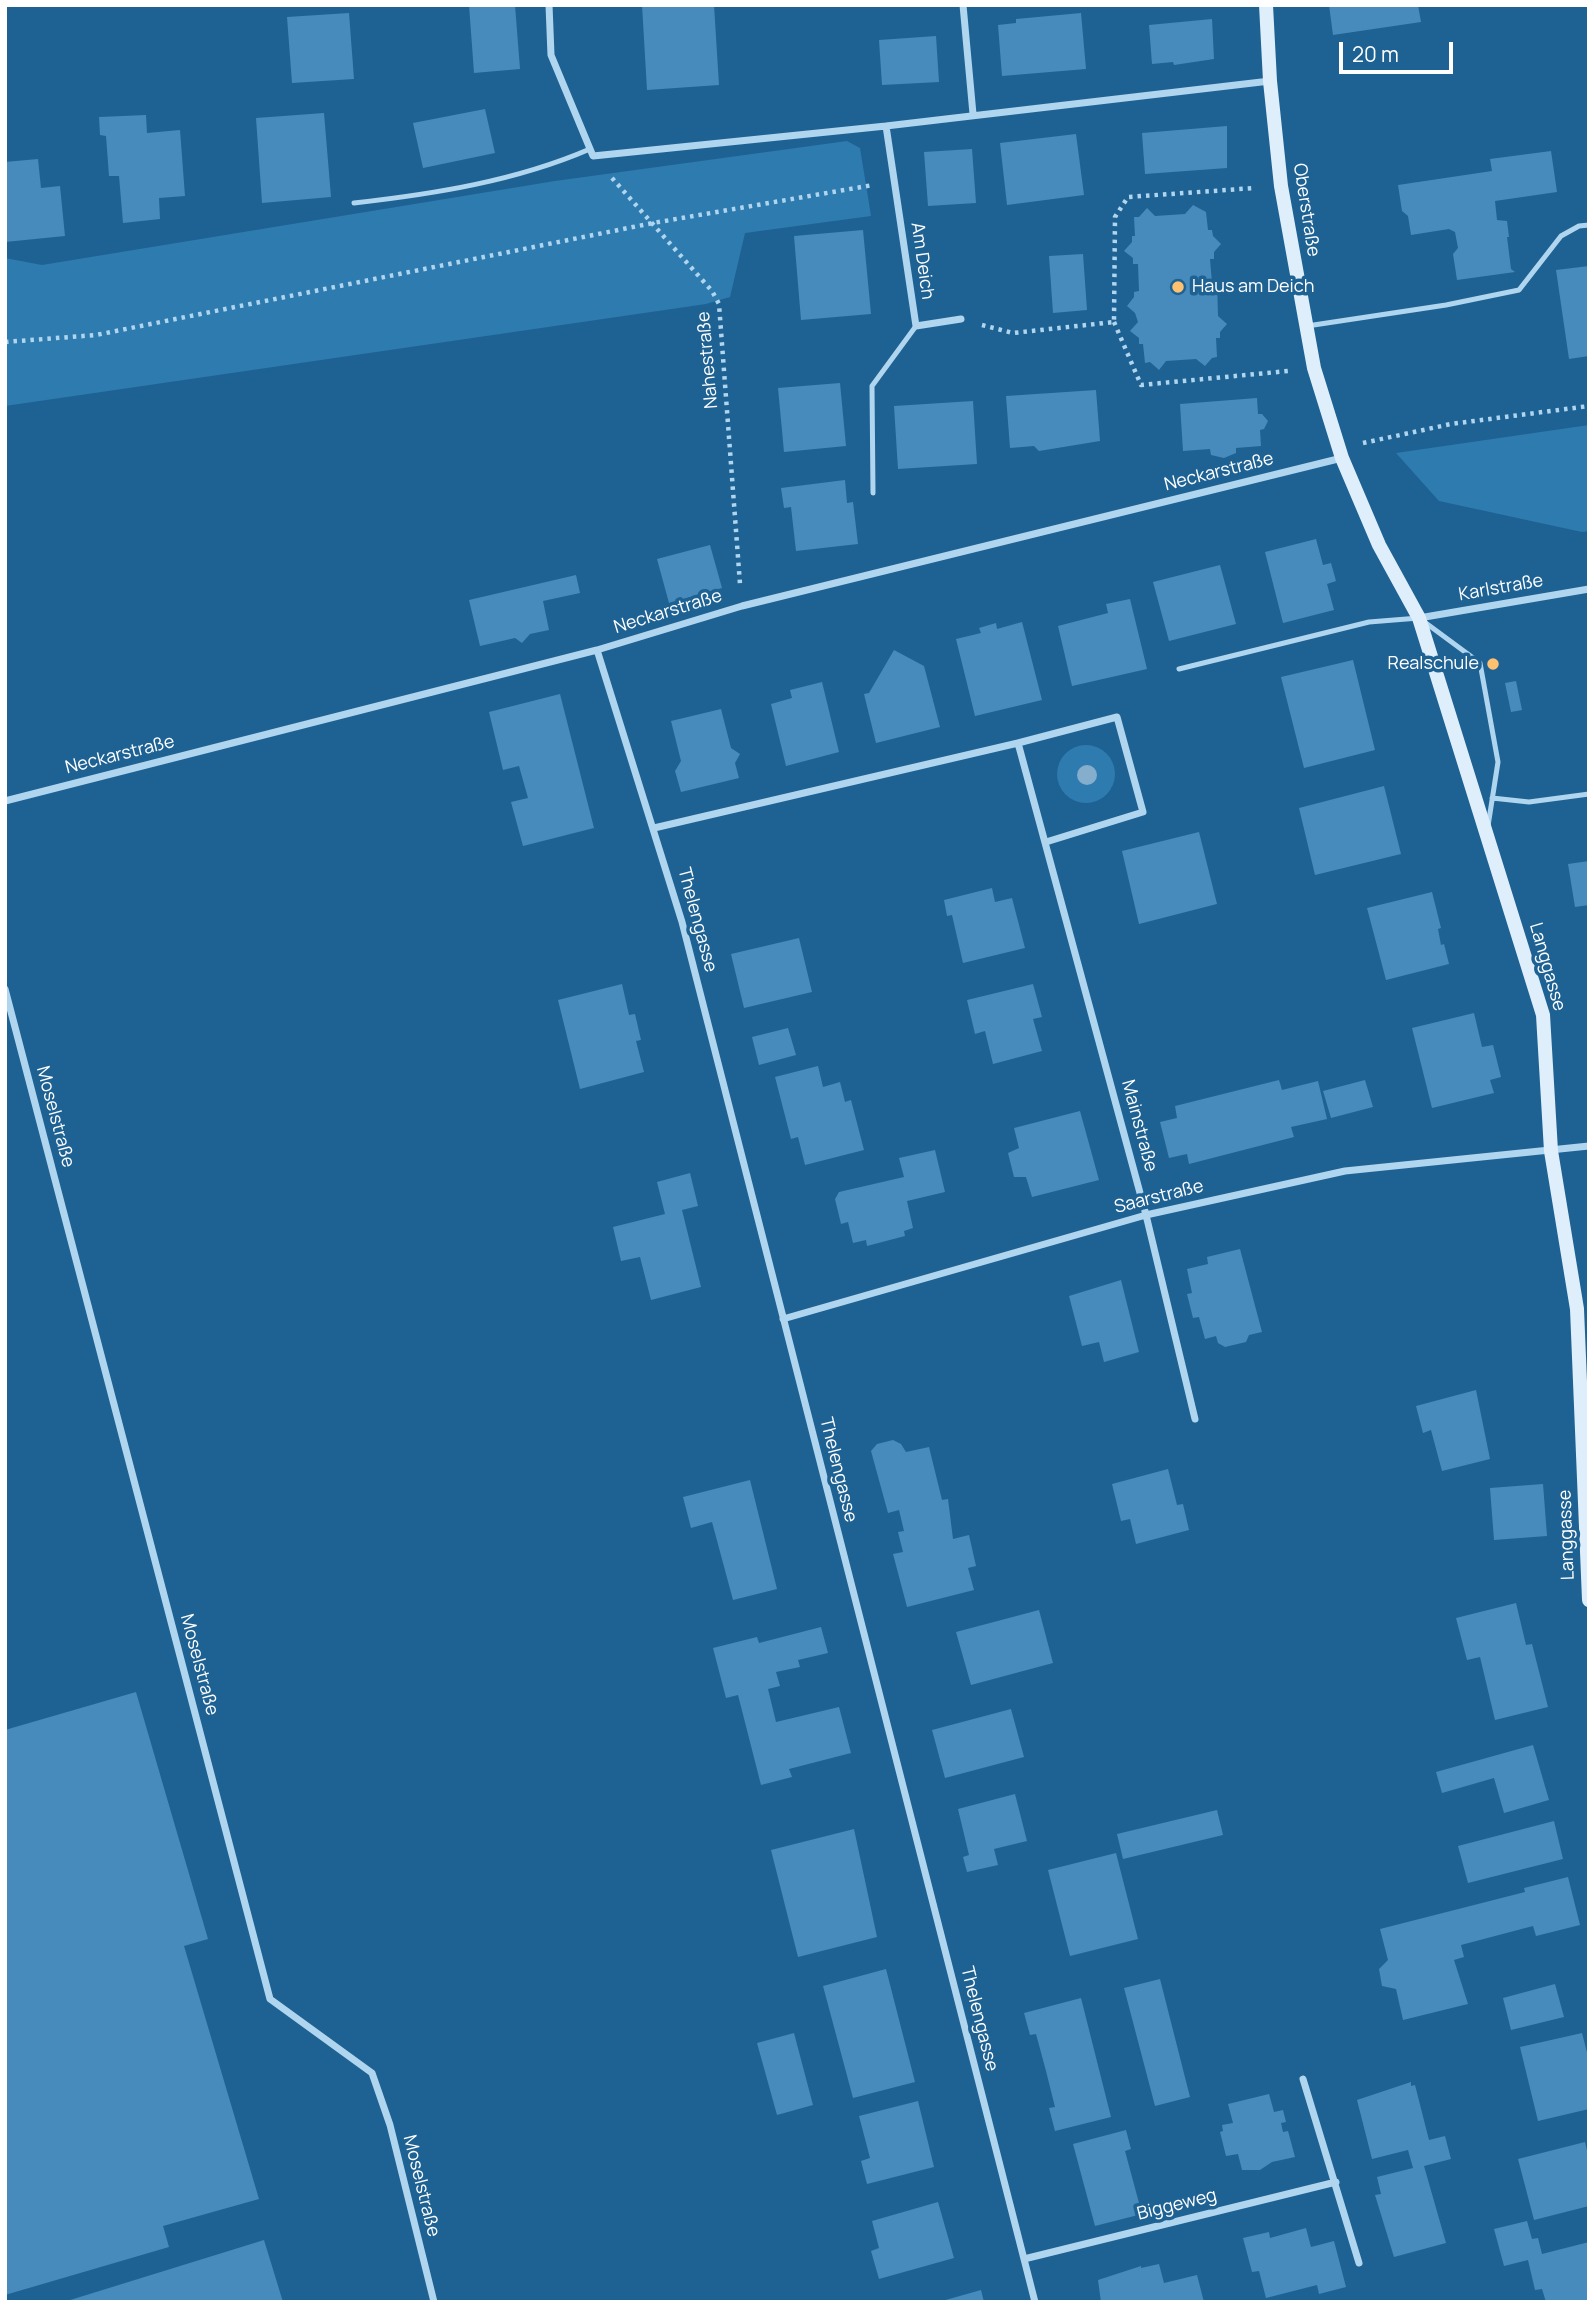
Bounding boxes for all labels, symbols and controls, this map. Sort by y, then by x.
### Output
scale bar [1342,28,1456,72]
text: 20 m [1352,40,1399,68]
street label: Oberstraße [1288,162,1324,258]
street label: Am Deich [906,221,938,301]
place label: Haus am Deich [1192,276,1314,298]
marker: Haus am Deich [1170,279,1186,295]
street label: Nahestraße [693,310,723,410]
street label: Neckarstraße [1162,448,1276,496]
street label: Karlstraße [1457,570,1545,606]
street label: Neckarstraße [611,585,725,639]
place label: Realschule [1388,653,1479,675]
marker: Realschule [1485,656,1501,672]
street label: Neckarstraße [63,731,177,779]
street label: Thelengasse [673,865,721,975]
street label: Langgasse [1524,920,1570,1014]
street label: Moselstraße [31,1064,79,1170]
street label: Mainstraße [1116,1078,1162,1174]
street label: Saarstraße [1112,1175,1206,1219]
street label: Thelengasse [815,1415,861,1525]
street label: Langgasse [1555,1489,1579,1581]
street label: Moselstraße [175,1612,223,1718]
street label: Thelengasse [956,1964,1002,2074]
street label: Moselstraße [398,2133,444,2239]
street label: Biggeweg [1135,2185,1219,2225]

